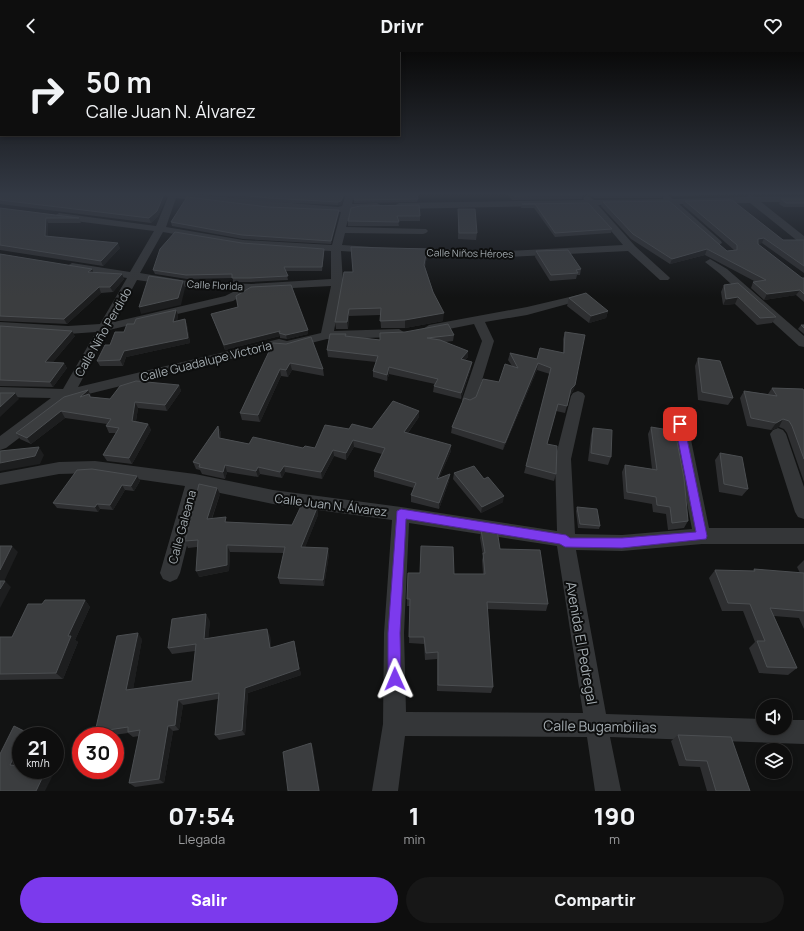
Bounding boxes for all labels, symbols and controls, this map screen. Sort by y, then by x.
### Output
text: Drivr [380,14,424,38]
icon: back [20,15,42,37]
icon: heart [762,15,784,37]
text: 50 m [86,63,152,101]
icon: right [20,68,72,120]
text: Calle Juan N. Álvarez [86,99,256,123]
street label: Calle Niños Héroes [427,245,513,261]
street label: Calle Florida [187,277,243,293]
street label: Calle Niño Perdido [71,284,135,380]
street label: Calle Guadalupe Victoria [139,336,273,386]
pin [663,407,697,441]
icon: arrive [669,413,691,435]
street label: Calle Galeana [164,488,200,566]
street label: Calle Juan N. Álvarez [274,490,388,520]
street label: Avenida El Pedregal [562,580,602,706]
position arrow [374,658,416,700]
map controls [756,699,792,779]
button: sound [756,699,792,735]
street label: Calle Bugambilias [543,716,657,736]
speed limit sign: 30 [72,727,124,779]
text: 21 [28,734,48,761]
button: layers [756,743,792,779]
text: km/h [26,756,50,770]
text: 07:54 [168,799,235,832]
text: 1 [409,799,420,832]
text: 190 [594,799,636,832]
text: Llegada [178,830,225,848]
text: min [403,830,425,848]
text: m [609,830,620,848]
button: Salir [20,877,398,923]
button: Compartir [406,877,784,923]

